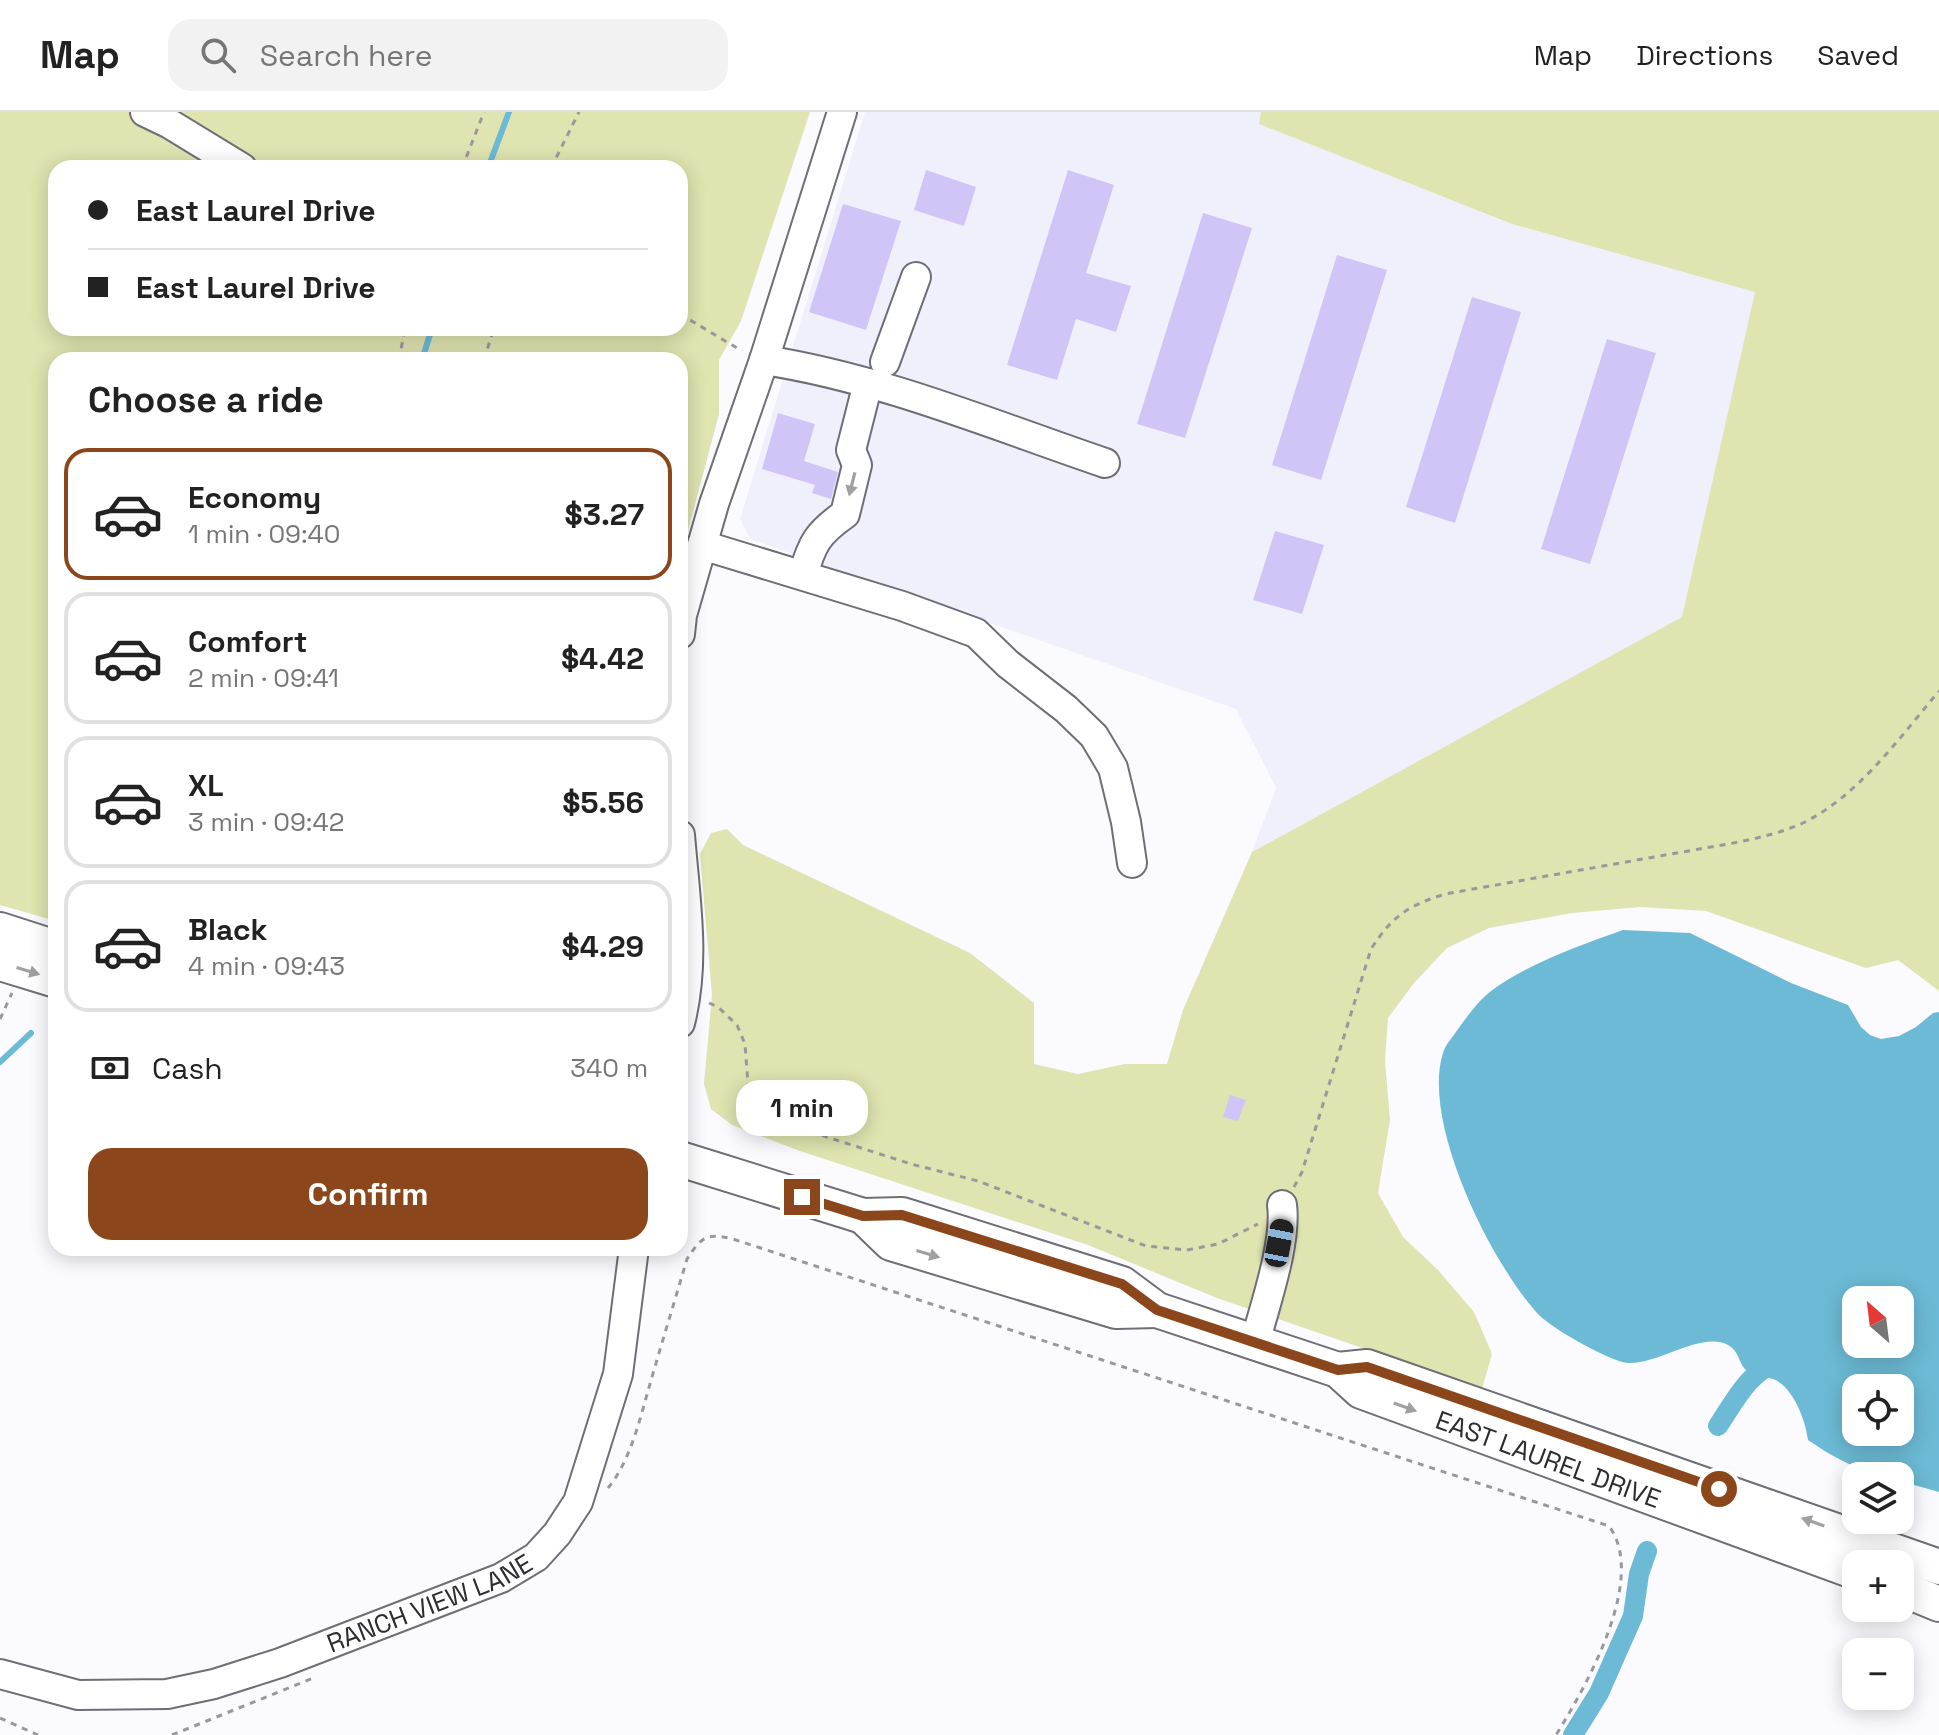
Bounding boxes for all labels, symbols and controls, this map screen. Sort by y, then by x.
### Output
search box [168,19,728,91]
text: Map [40,31,120,79]
icon: search [196,33,240,77]
text: Search here [260,36,433,75]
text: Map [1534,37,1592,73]
text: Directions [1636,37,1773,73]
text: Saved [1817,37,1899,73]
text: East Laurel Drive [136,191,376,230]
text: East Laurel Drive [136,268,376,307]
text: Choose a ride [88,377,324,423]
one-way arrow [846,472,858,497]
icon: car [92,478,164,550]
text: Economy [188,478,321,517]
text: $3.27 [565,495,644,534]
text: 1 min · 09:40 [188,517,341,551]
icon: car [92,622,164,694]
text: Comfort [188,622,307,661]
text: $4.42 [561,639,644,678]
text: 2 min · 09:41 [188,661,339,695]
icon: car [92,766,164,838]
text: XL [188,766,224,805]
text: $5.56 [562,783,644,822]
text: 3 min · 09:42 [188,805,344,839]
icon: car [92,910,164,982]
text: Black [188,910,267,949]
text: $4.29 [562,927,644,966]
text: 4 min · 09:43 [188,949,345,983]
one-way arrow [16,966,40,978]
icon: cash [88,1046,132,1090]
text: Cash [152,1049,223,1088]
text: 340 m [570,1051,648,1085]
callout: 1 min [736,1081,868,1137]
text: 1 min [770,1091,834,1125]
button: Confirm [88,1148,648,1240]
route end [784,1179,820,1215]
car [1263,1217,1295,1269]
one-way arrow [917,1248,941,1261]
north arrow [1842,1286,1914,1358]
map controls [1842,1286,1914,1710]
button: locate [1842,1374,1914,1446]
one-way arrow [1393,1402,1417,1414]
street label: EAST LAUREL DRIVE [1431,1403,1665,1516]
button: layers [1842,1462,1914,1534]
route start [1701,1471,1737,1507]
one-way arrow [1800,1516,1824,1528]
street label: RANCH VIEW LANE [322,1546,539,1660]
button: + [1842,1550,1914,1622]
button: − [1842,1638,1914,1710]

